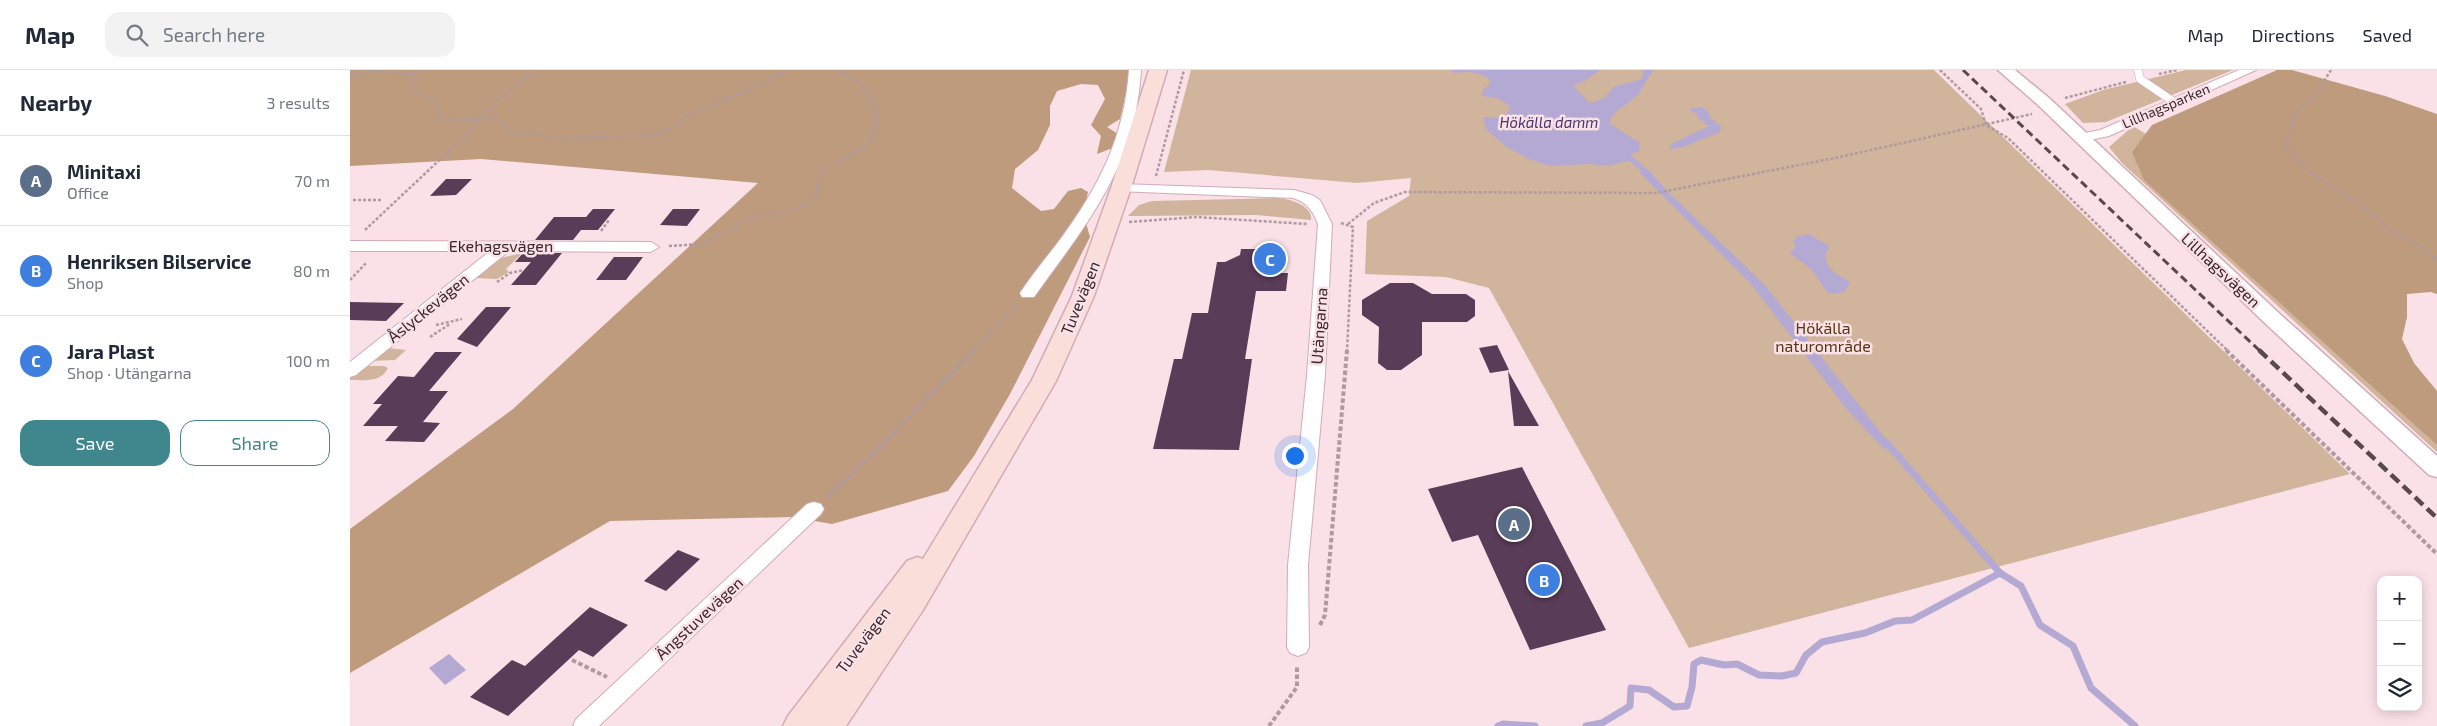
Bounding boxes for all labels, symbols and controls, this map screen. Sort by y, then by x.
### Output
search box [105,12,455,57]
text: Map [25,20,75,49]
icon: search [123,21,151,49]
text: Search here [163,23,265,46]
text: Map [2187,24,2224,46]
text: Directions [2252,24,2335,46]
text: Saved [2363,24,2412,46]
street label: Lillhagsparken [2119,79,2212,132]
text: Nearby [20,90,92,115]
text: 3 results [267,93,330,112]
water label: Hökälla damm [1500,113,1598,131]
text: Minitaxi [67,160,141,183]
text: A [31,171,41,190]
text: 70 m [295,171,330,190]
text: Office [67,183,109,202]
street label: Lillhagsvägen [2178,228,2265,311]
street label: Ekehagsvägen [449,236,553,255]
pin: C [1254,240,1286,278]
text: Henriksen Bilservice [67,250,251,273]
street label: Tuvevägen [1056,258,1103,337]
text: B [31,261,41,280]
text: 80 m [293,261,330,280]
street label: Åslyckevägen [383,269,472,346]
text: Shop [67,273,104,292]
street label: Utängarna [1306,287,1331,365]
park label: Hökälla naturområde [1775,318,1871,355]
text: Jara Plast [67,340,155,363]
text: C [31,351,41,370]
text: 100 m [287,351,330,370]
text: Shop · Utängarna [67,363,192,382]
button: Save [20,420,170,466]
button: Share [180,420,330,466]
your location [1282,443,1308,469]
pin: A [1498,505,1530,543]
pin: B [1528,561,1560,599]
street label: Ängstuvevägen [651,572,746,663]
map controls [2377,576,2422,711]
button: + [2377,576,2422,621]
street label: Tuvevägen [832,603,894,677]
button: − [2377,621,2422,666]
button: layers [2377,666,2422,711]

